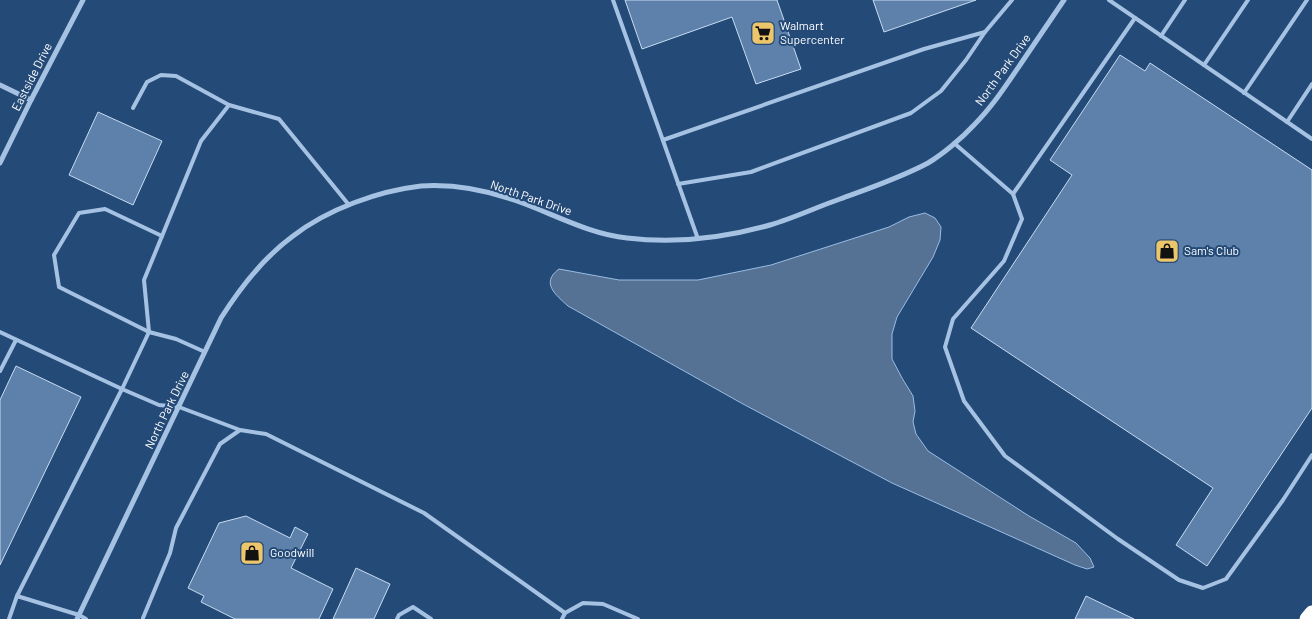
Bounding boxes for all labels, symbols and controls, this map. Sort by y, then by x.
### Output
place label: Walmart Supercenter [780,18,845,46]
supermarket icon: Walmart Supercenter [750,20,776,46]
street label: North Park Drive [972,31,1033,108]
street label: Eastside Drive [8,40,54,113]
street label: North Park Drive [489,177,574,218]
shop icon: Sam's Club [1154,238,1180,264]
place label: Sam's Club [1184,243,1239,257]
street label: North Park Drive [141,368,191,451]
shop icon: Goodwill [239,540,265,566]
place label: Goodwill [270,545,314,559]

